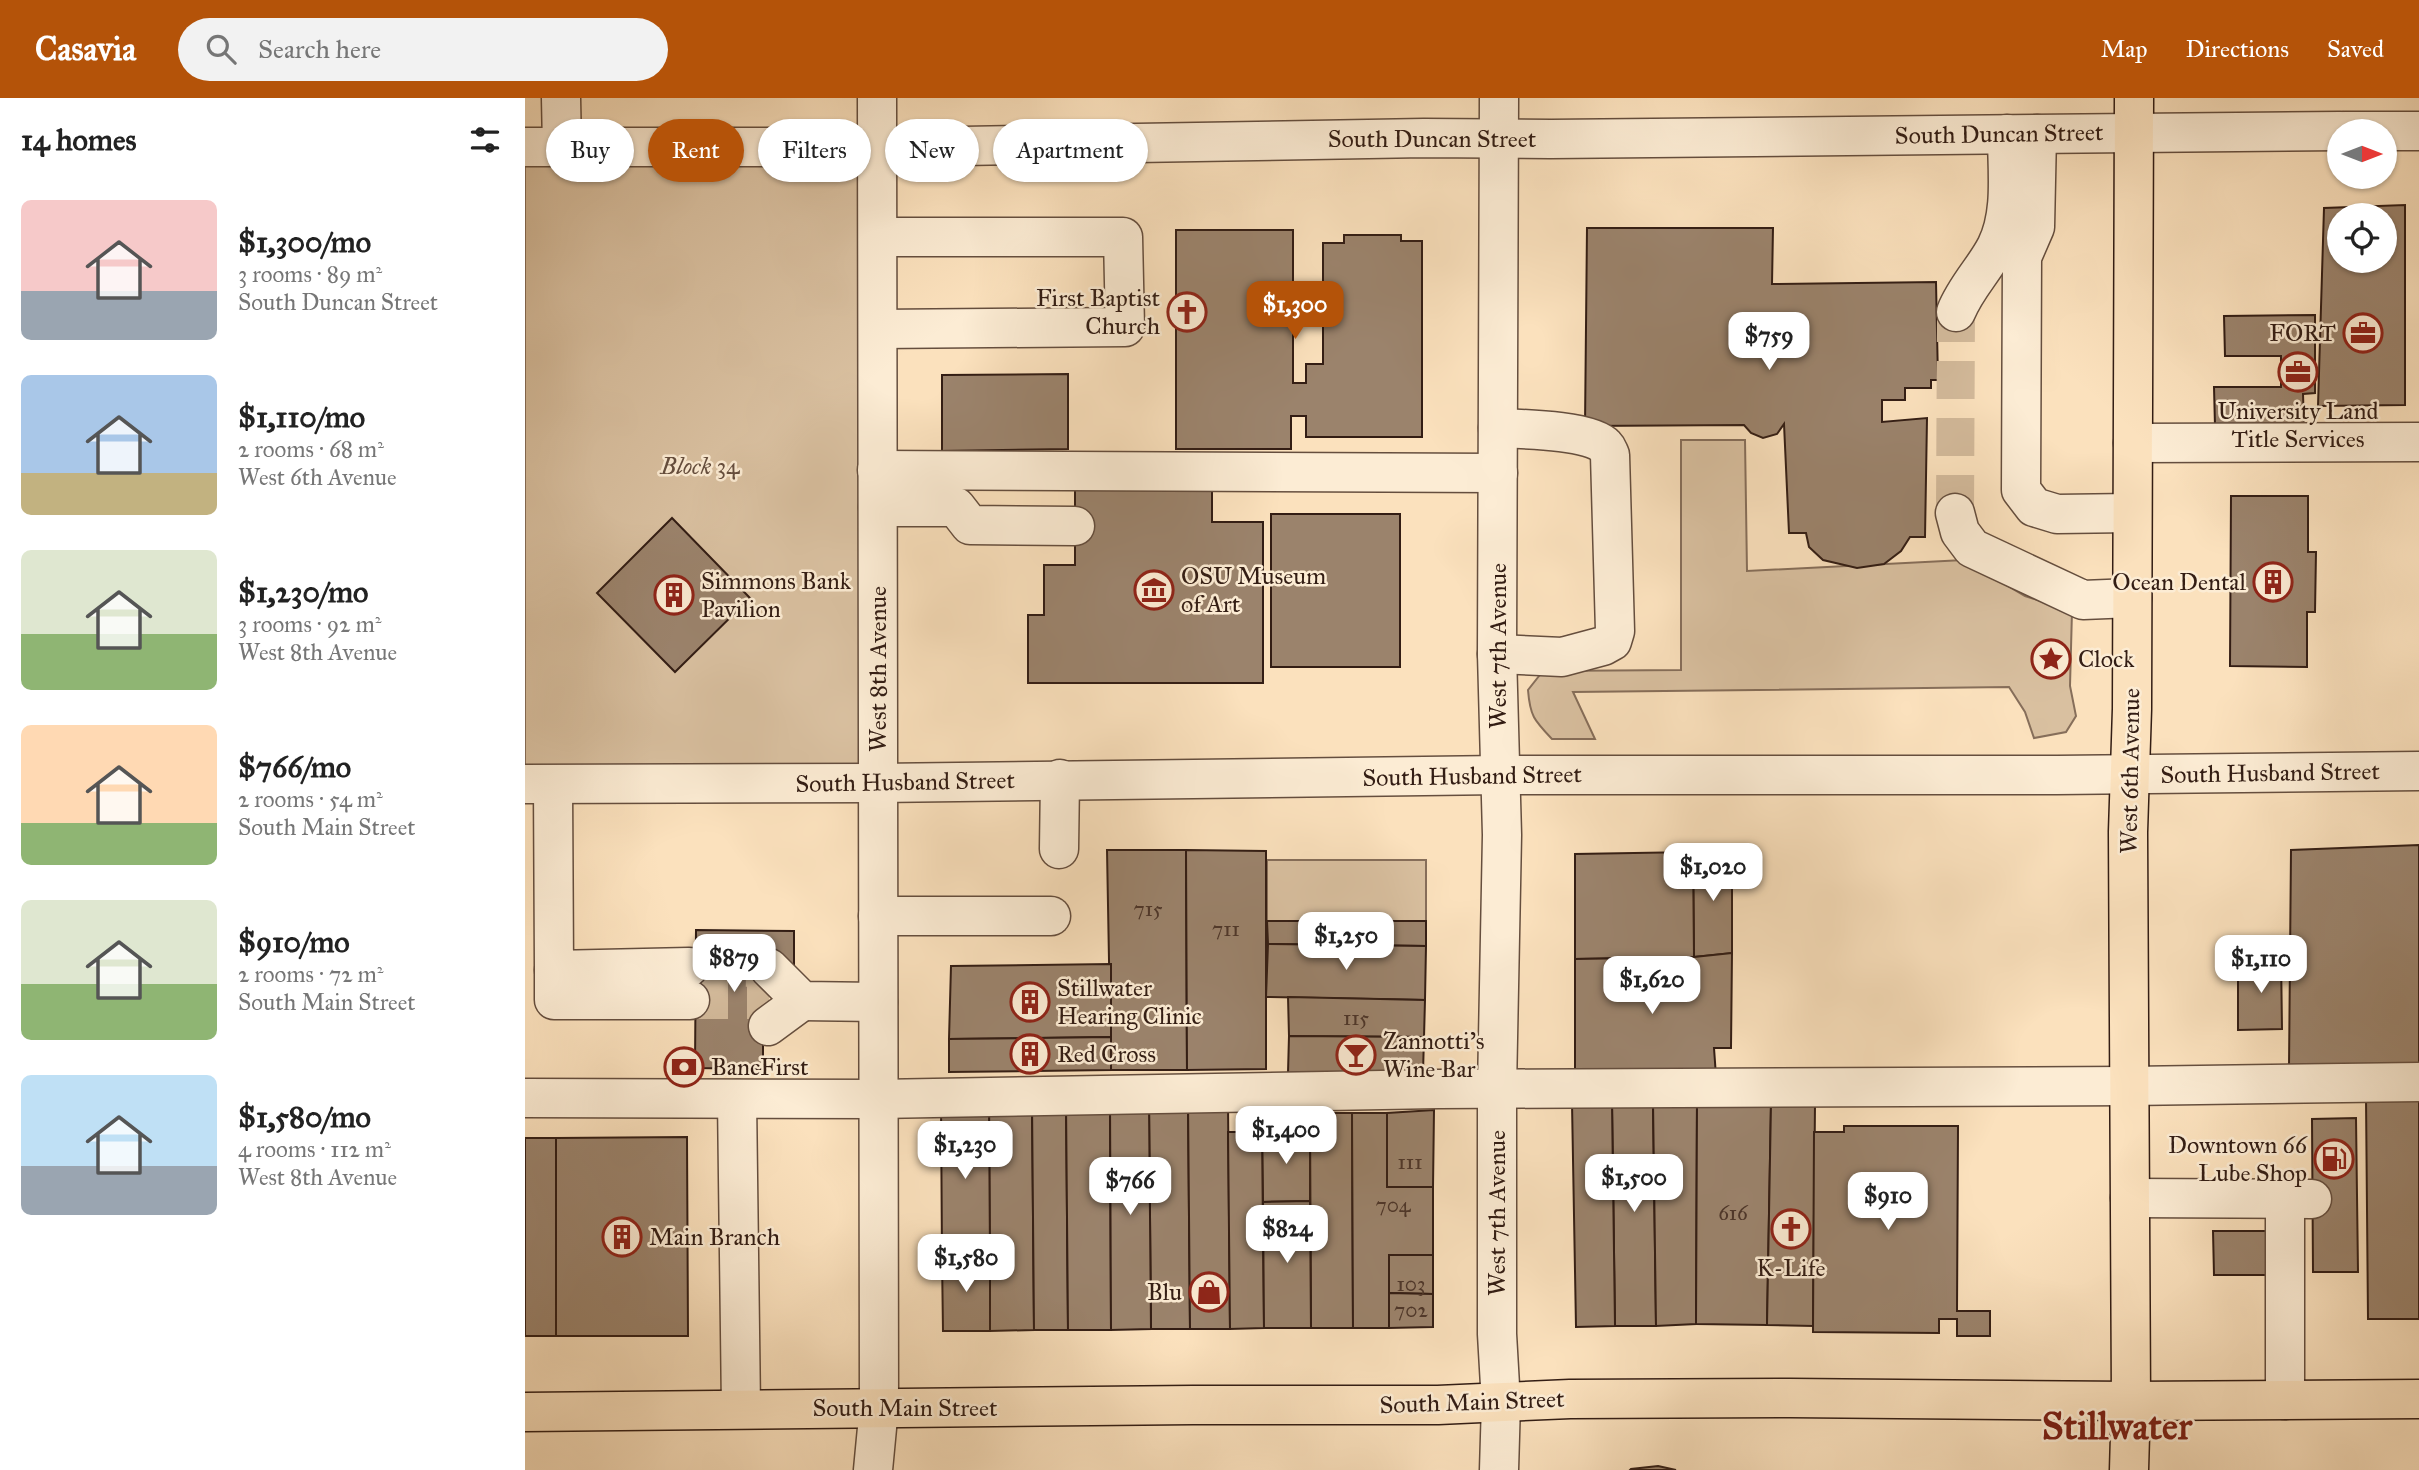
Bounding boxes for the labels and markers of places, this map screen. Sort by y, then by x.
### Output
pin: $1,300 [1238,282,1352,341]
place label: First Baptist Church [1036,283,1160,341]
church icon: First Baptist Church [1166,291,1208,333]
office icon: FORT [2342,312,2384,354]
pin: $759 [1728,313,1810,372]
place label: FORT [2269,318,2336,348]
office icon: University Land Title Services [2277,351,2319,393]
place label: University Land Title Services [2218,396,2378,454]
place label: OSU Museum of Art [1181,561,1326,619]
building icon: Ocean Dental [2252,561,2294,603]
place label: Simmons Bank Pavilion [701,566,852,624]
place label: Ocean Dental [2112,567,2247,597]
museum icon: OSU Museum of Art [1133,569,1175,611]
building icon: Simmons Bank Pavilion [653,574,695,616]
place icon: Clock [2030,638,2072,680]
place label: Clock [2078,644,2135,674]
pin: $1,020 [1656,844,1770,903]
pin: $1,250 [1289,912,1403,972]
pin: $879 [693,934,775,994]
pin: $1,110 [2204,936,2318,995]
pin: $1,620 [1595,956,1709,1016]
place label: Stillwater Hearing Clinic [1057,973,1202,1031]
building icon: Stillwater Hearing Clinic [1009,981,1051,1023]
place label: Zannotti's Wine Bar [1383,1026,1485,1084]
building icon: Red Cross [1009,1033,1051,1075]
bar icon: Zannotti's Wine Bar [1335,1034,1377,1076]
place label: Red Cross [1057,1039,1156,1069]
bank icon: BancFirst [663,1046,705,1088]
place label: BancFirst [711,1052,809,1082]
pin: $1,400 [1229,1107,1343,1166]
pin: $1,230 [908,1122,1022,1181]
place label: Downtown 66 Lube Shop [2168,1130,2308,1188]
fuel station icon: Downtown 66 Lube Shop [2313,1138,2355,1180]
pin: $1,500 [1577,1154,1691,1214]
pin: $766 [1089,1158,1171,1217]
pin: $910 [1847,1172,1929,1232]
pin: $824 [1246,1206,1328,1265]
church icon: K-Life [1770,1208,1812,1250]
building icon: Main Branch [601,1216,643,1258]
place label: Main Branch [649,1222,780,1252]
pin: $1,580 [909,1234,1023,1294]
place label: K-Life [1756,1253,1826,1283]
shop icon: Blu [1188,1271,1230,1313]
place label: Blu [1147,1277,1182,1307]

